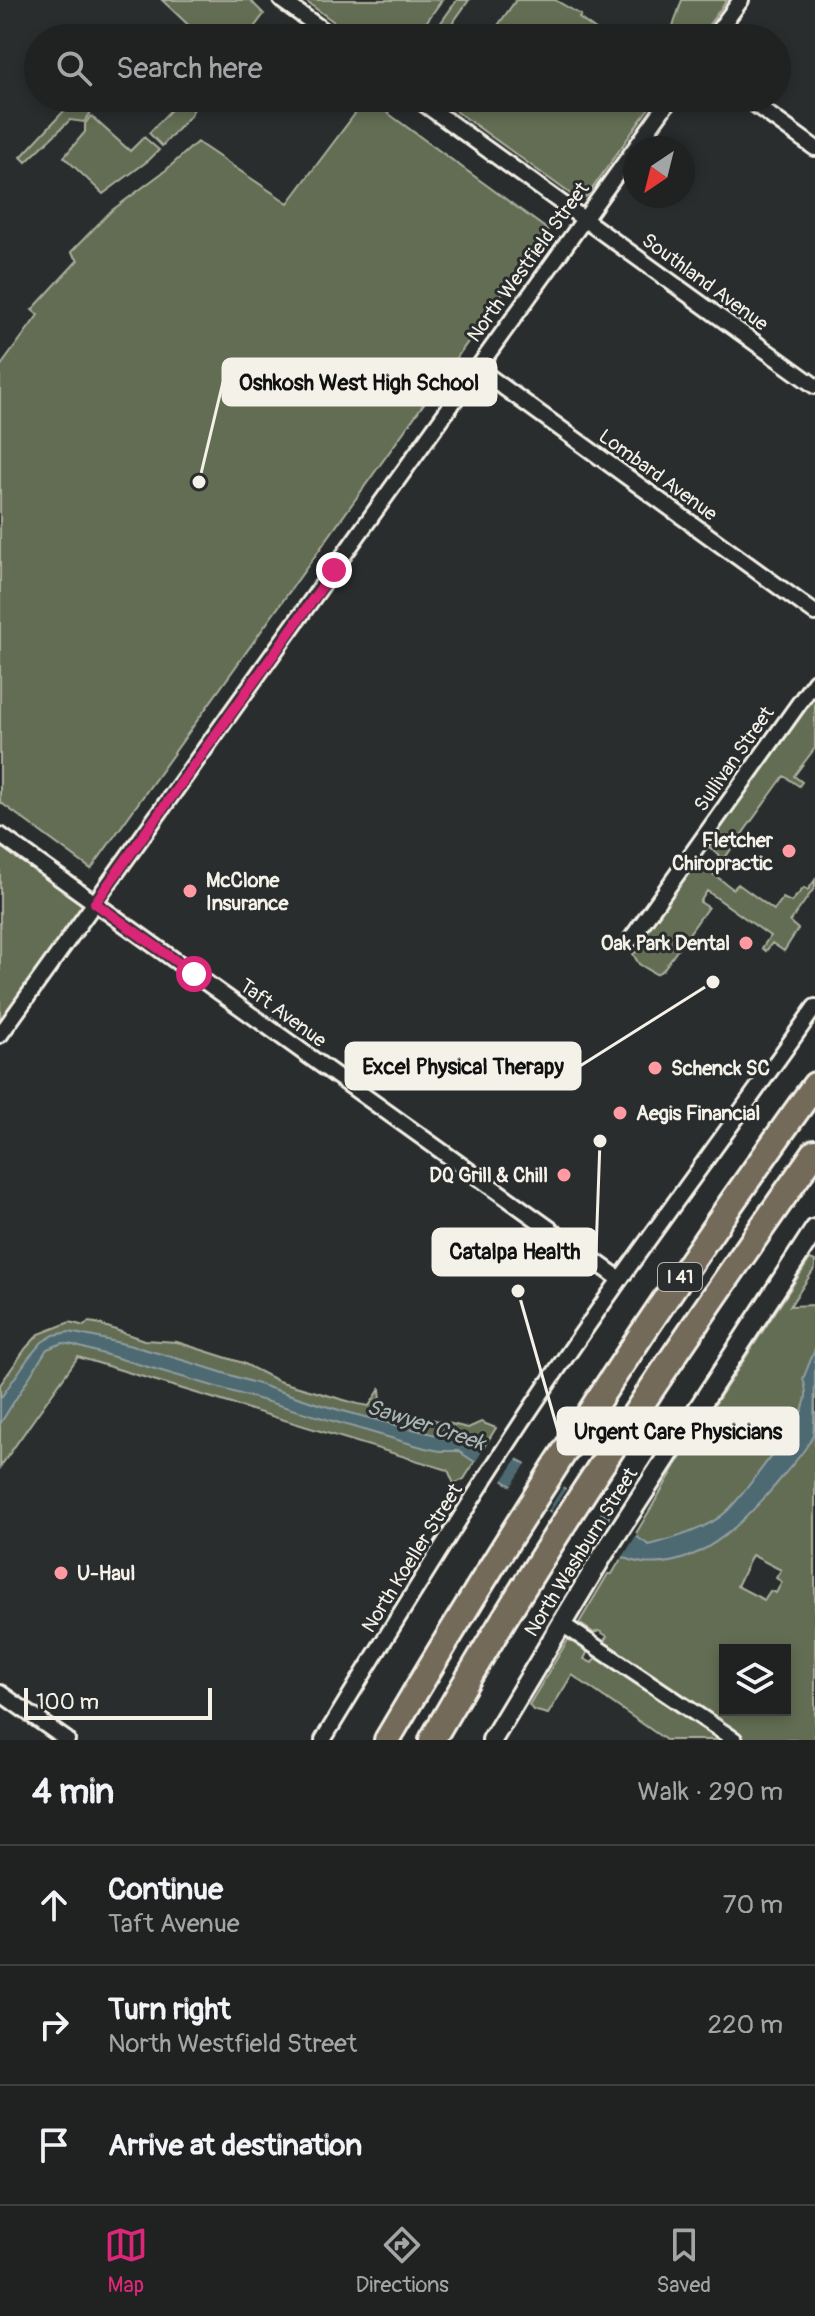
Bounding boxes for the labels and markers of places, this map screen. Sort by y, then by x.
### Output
callout: Oshkosh West High School [223,359,496,405]
place label: Fletcher Chiropractic [672,828,774,876]
marker: Fletcher Chiropractic [780,842,798,860]
place label: McClone Insurance [206,868,289,916]
marker: McClone Insurance [181,882,199,900]
place label: Oak Park Dental [601,931,730,956]
marker: Oak Park Dental [737,934,755,952]
callout: Excel Physical Therapy [346,1043,580,1089]
place label: Schenck SC [671,1056,770,1081]
marker: Schenck SC [646,1059,664,1077]
place label: Aegis Financial [636,1101,760,1126]
marker: Aegis Financial [611,1104,629,1122]
place label: DQ Grill & Chill [429,1163,548,1188]
marker: DQ Grill & Chill [555,1166,573,1184]
callout: Catalpa Health [433,1229,596,1275]
callout: Urgent Care Physicians [558,1408,798,1454]
place label: U-Haul [77,1561,135,1586]
marker: U-Haul [52,1564,70,1582]

